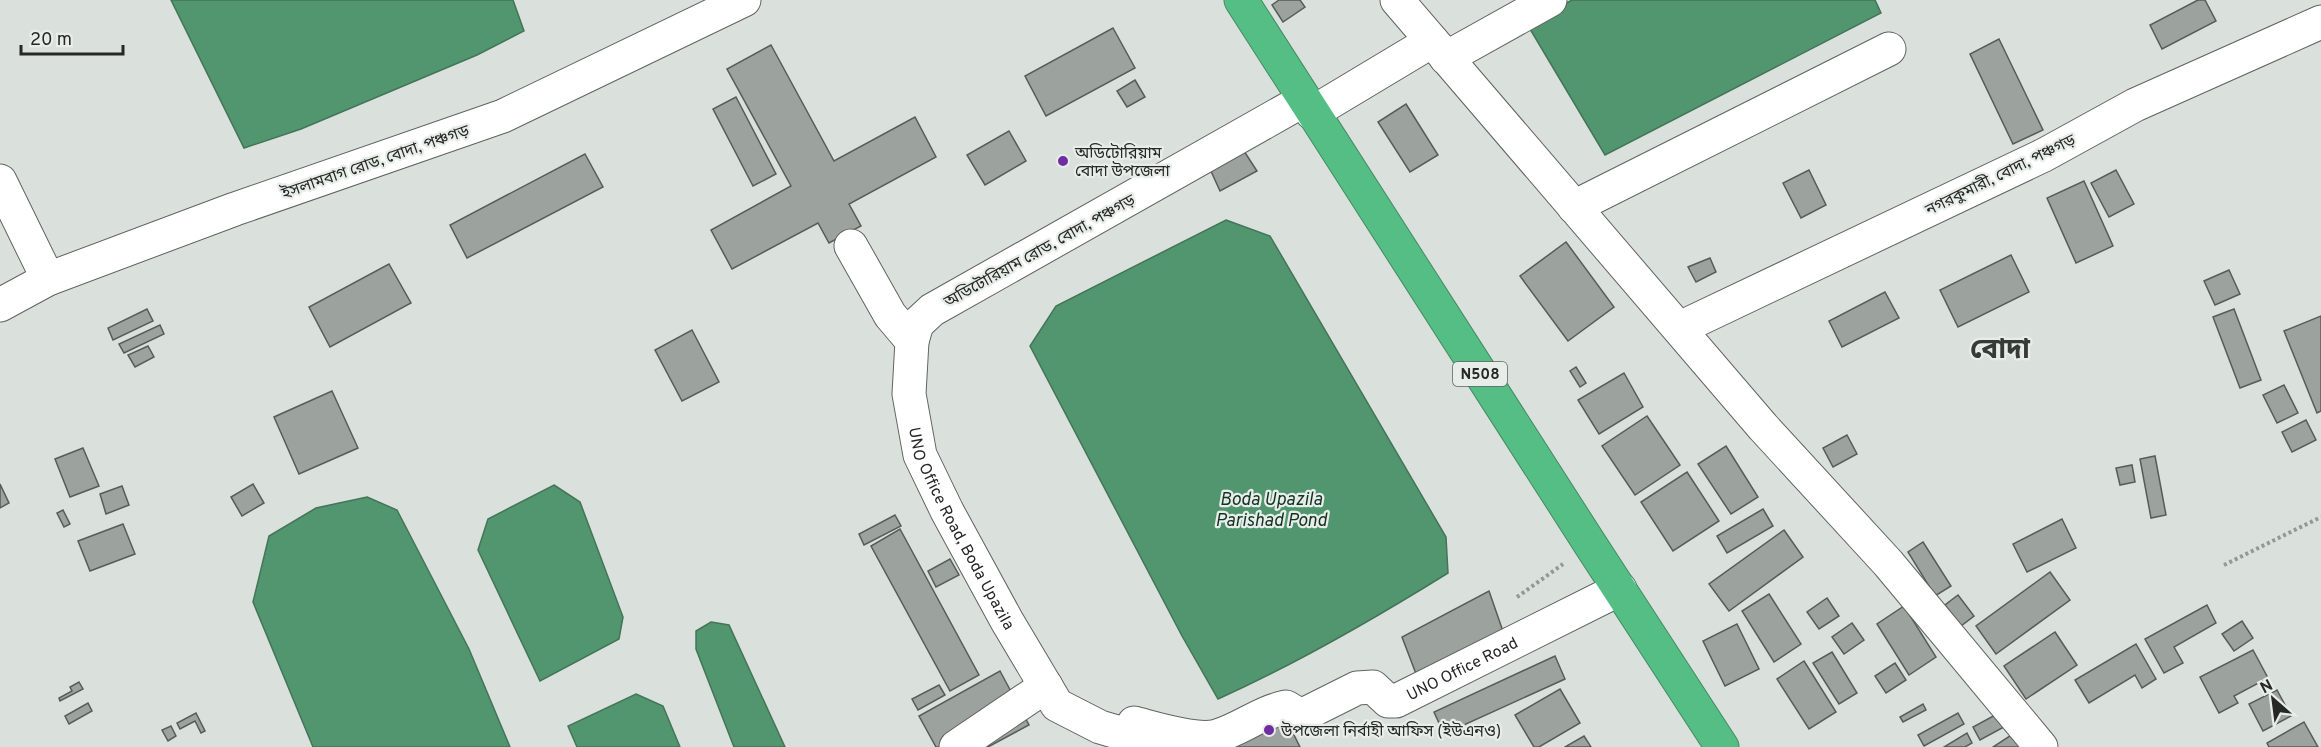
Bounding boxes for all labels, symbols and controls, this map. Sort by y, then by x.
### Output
scale bar [21,18,123,56]
text: 20 m [30,29,72,52]
street label: ইসলামবাগ রোড, বোদা, পঞ্চগড় [278,120,473,205]
street label: নগরকুমারী, বোদা, পঞ্চগড় [1921,130,2080,221]
place label: অডিটোরিয়াম বোদা উপজেলা [1074,143,1171,182]
marker: অডিটোরিয়াম বোদা উপজেলা [1056,154,1070,168]
street label: অডিটোরিয়াম রোড, বোদা, পঞ্চগড় [940,190,1140,313]
district label: বোদা [1970,333,2031,369]
road number: N508 [1453,362,1507,386]
street label: UNO Office Road, Boda Upazila [903,426,1018,634]
water label: Boda Upazila Parishad Pond [1215,489,1328,533]
street label: UNO Office Road [1404,634,1522,706]
north arrow [2243,669,2303,729]
text: N [2257,676,2277,699]
place label: উপজেলা নির্বাহী আফিস (ইউএনও) [1280,721,1501,742]
marker: উপজেলা নির্বাহী আফিস (ইউএনও) [1262,723,1276,737]

